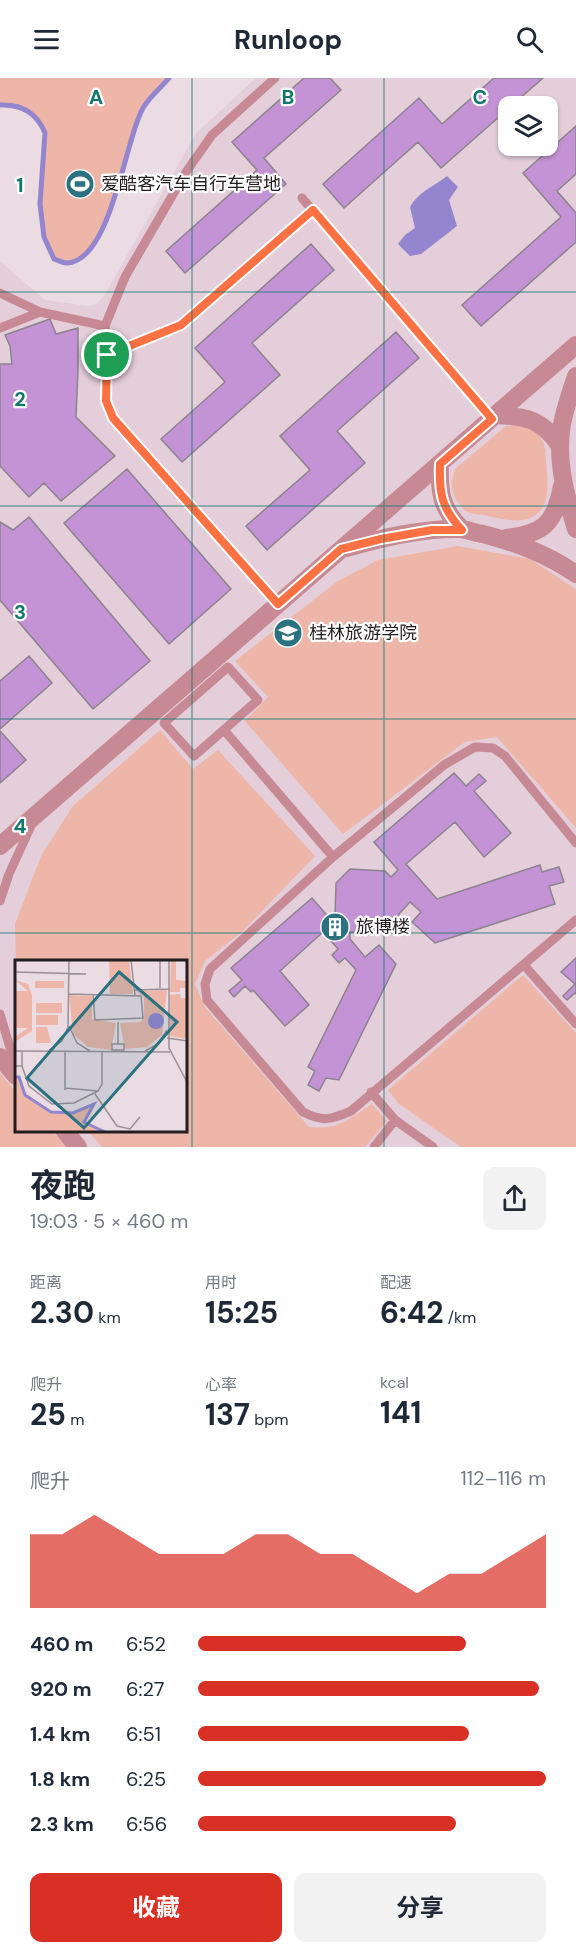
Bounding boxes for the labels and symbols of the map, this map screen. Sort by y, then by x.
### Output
text: A [89,84,103,110]
text: B [282,84,294,110]
text: C [473,84,487,110]
sports icon: 爱酷客汽车自行车营地 [64,168,96,200]
text: 1 [16,172,24,198]
place label: 爱酷客汽车自行车营地 [101,172,281,196]
pin [81,329,132,380]
text: 2 [14,386,26,412]
text: 3 [14,599,26,625]
school or university icon: 桂林旅游学院 [272,617,304,649]
place label: 桂林旅游学院 [309,621,417,645]
text: 4 [14,813,27,839]
building icon: 旅博楼 [319,911,351,943]
place label: 旅博楼 [356,915,410,939]
inset map [15,960,188,1132]

